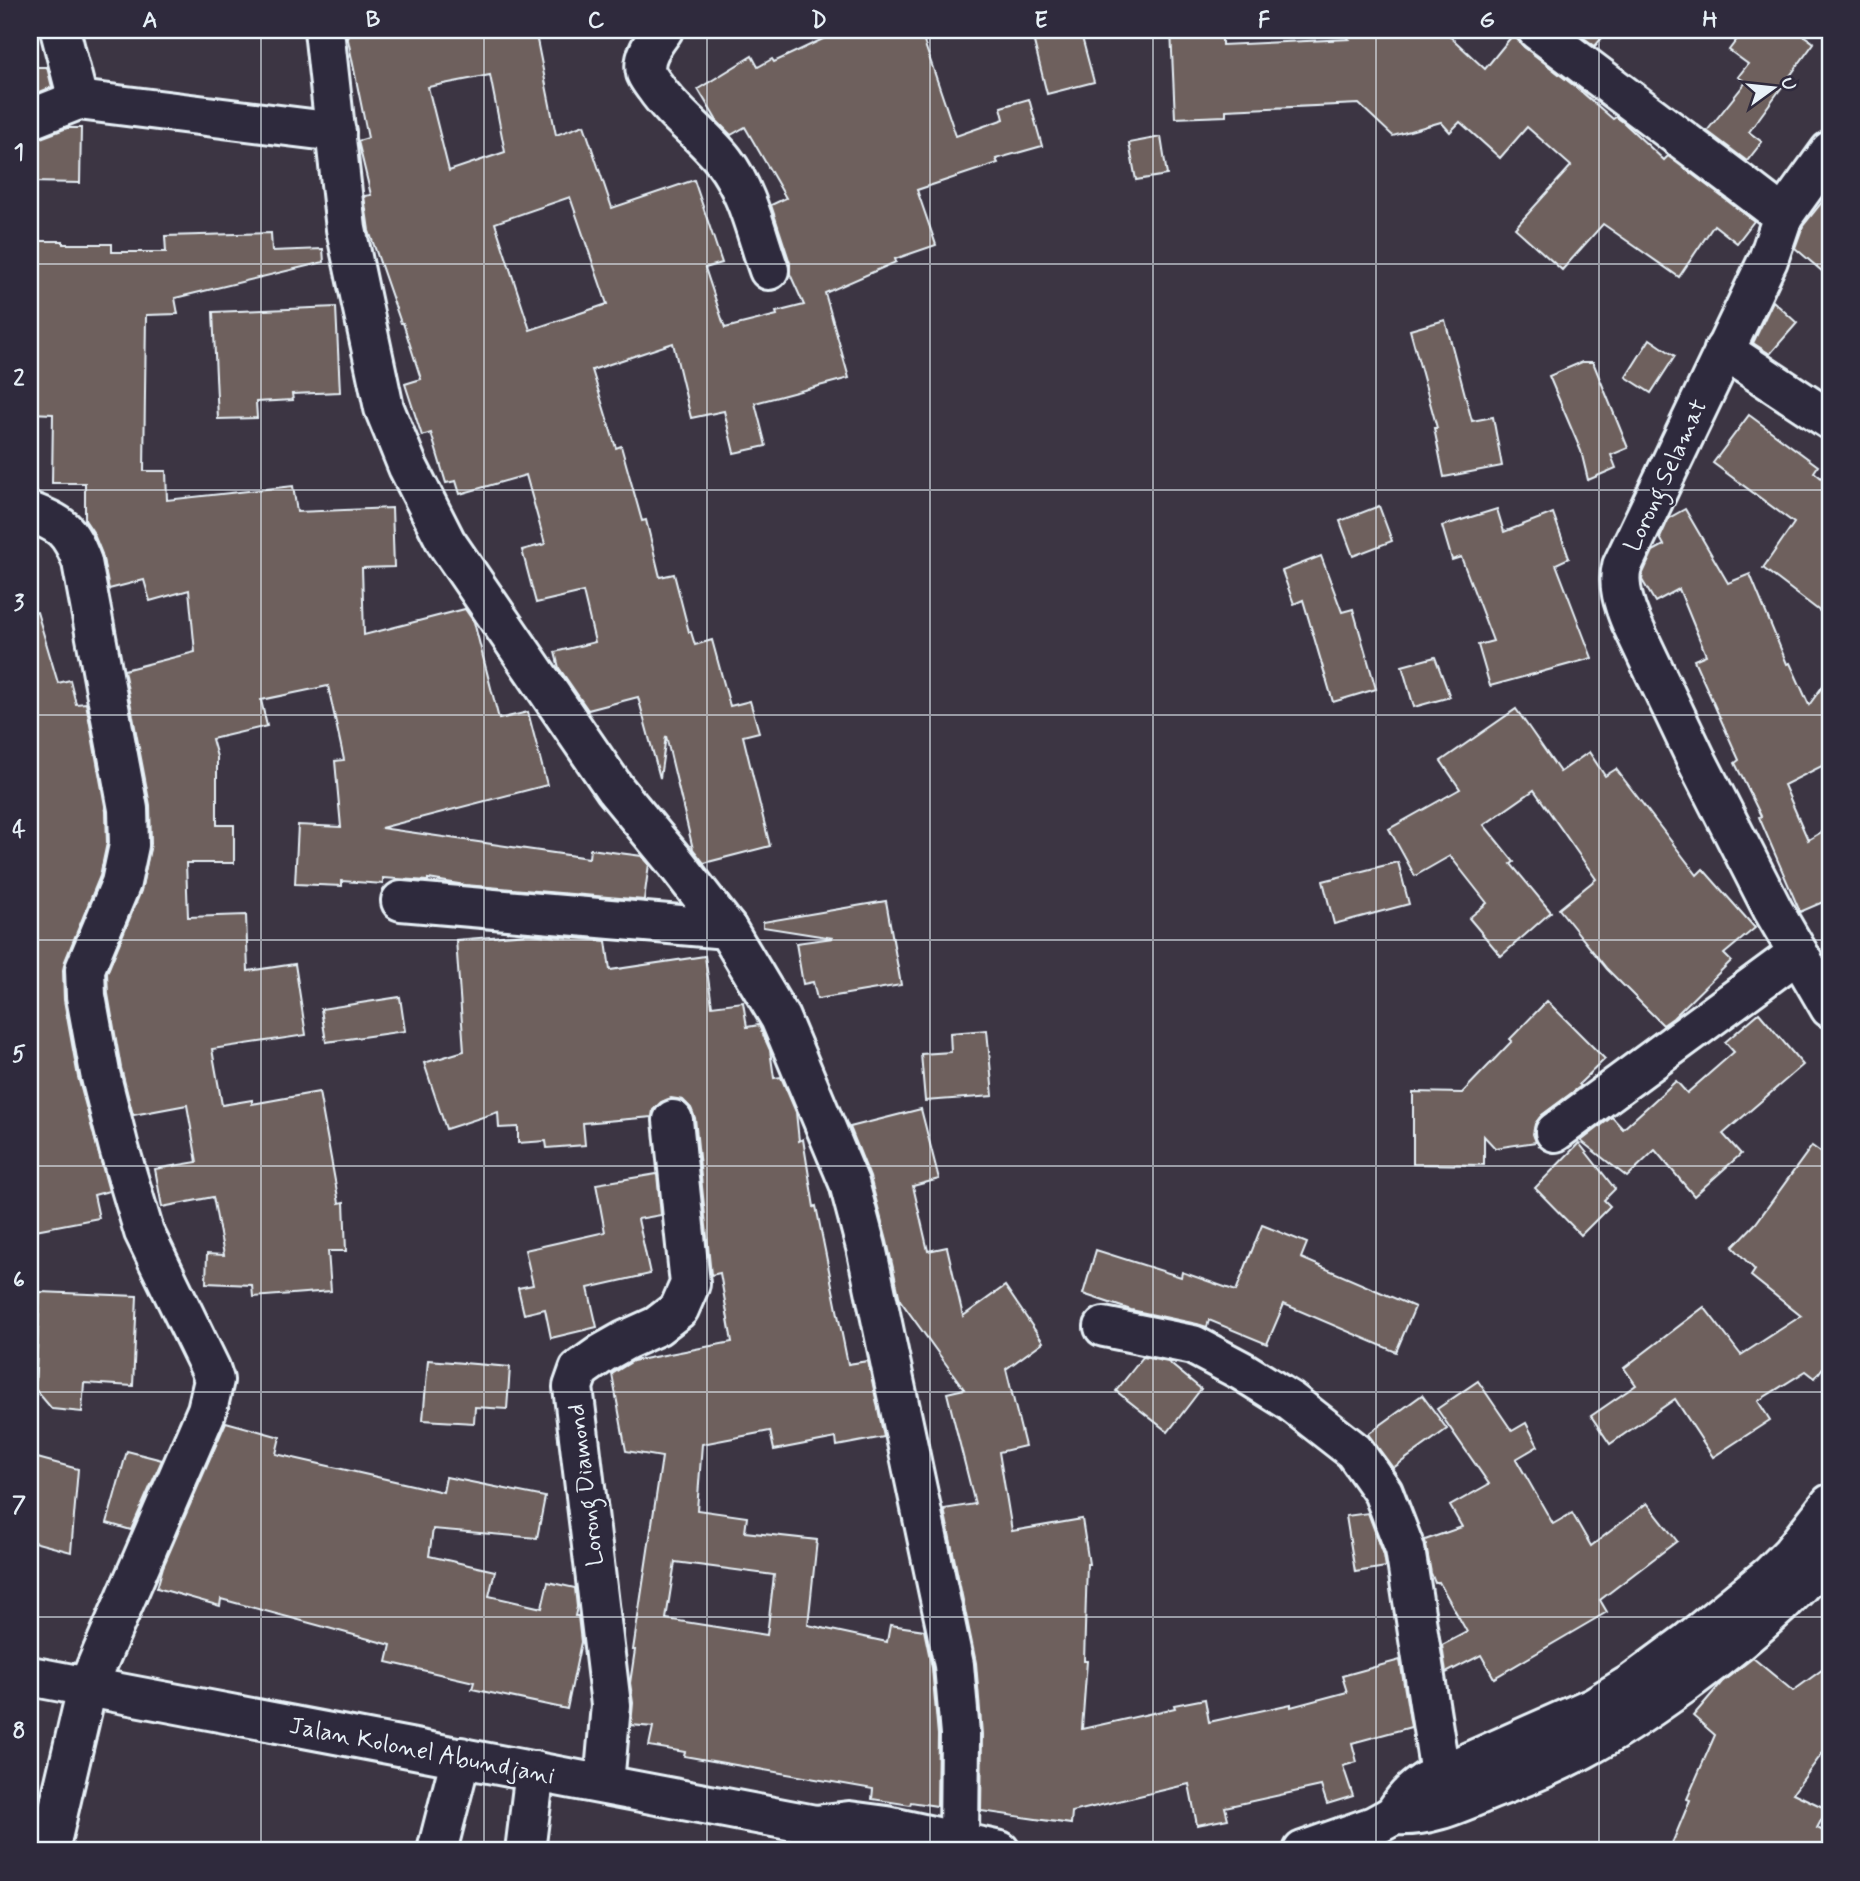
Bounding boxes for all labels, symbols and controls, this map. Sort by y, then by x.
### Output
text: A [142,6,158,36]
text: B [366,6,381,36]
text: C [588,6,605,36]
text: D [811,6,827,36]
text: E [1034,6,1048,36]
text: F [1258,6,1270,36]
text: G [1479,6,1495,36]
text: H [1702,6,1718,36]
north arrow [1738,52,1808,122]
text: U [1774,75,1802,93]
text: 1 [14,138,24,168]
text: 2 [13,364,25,394]
street label: Lorong Selamat [1618,394,1718,558]
text: 3 [14,589,25,619]
text: 4 [12,815,26,845]
text: 5 [12,1040,26,1070]
text: 6 [13,1266,25,1296]
street label: Lorong Diamond [561,1402,615,1568]
text: 7 [12,1491,26,1521]
street label: Jalan Kolonel Abundjani [286,1711,557,1792]
text: 8 [13,1717,25,1747]

